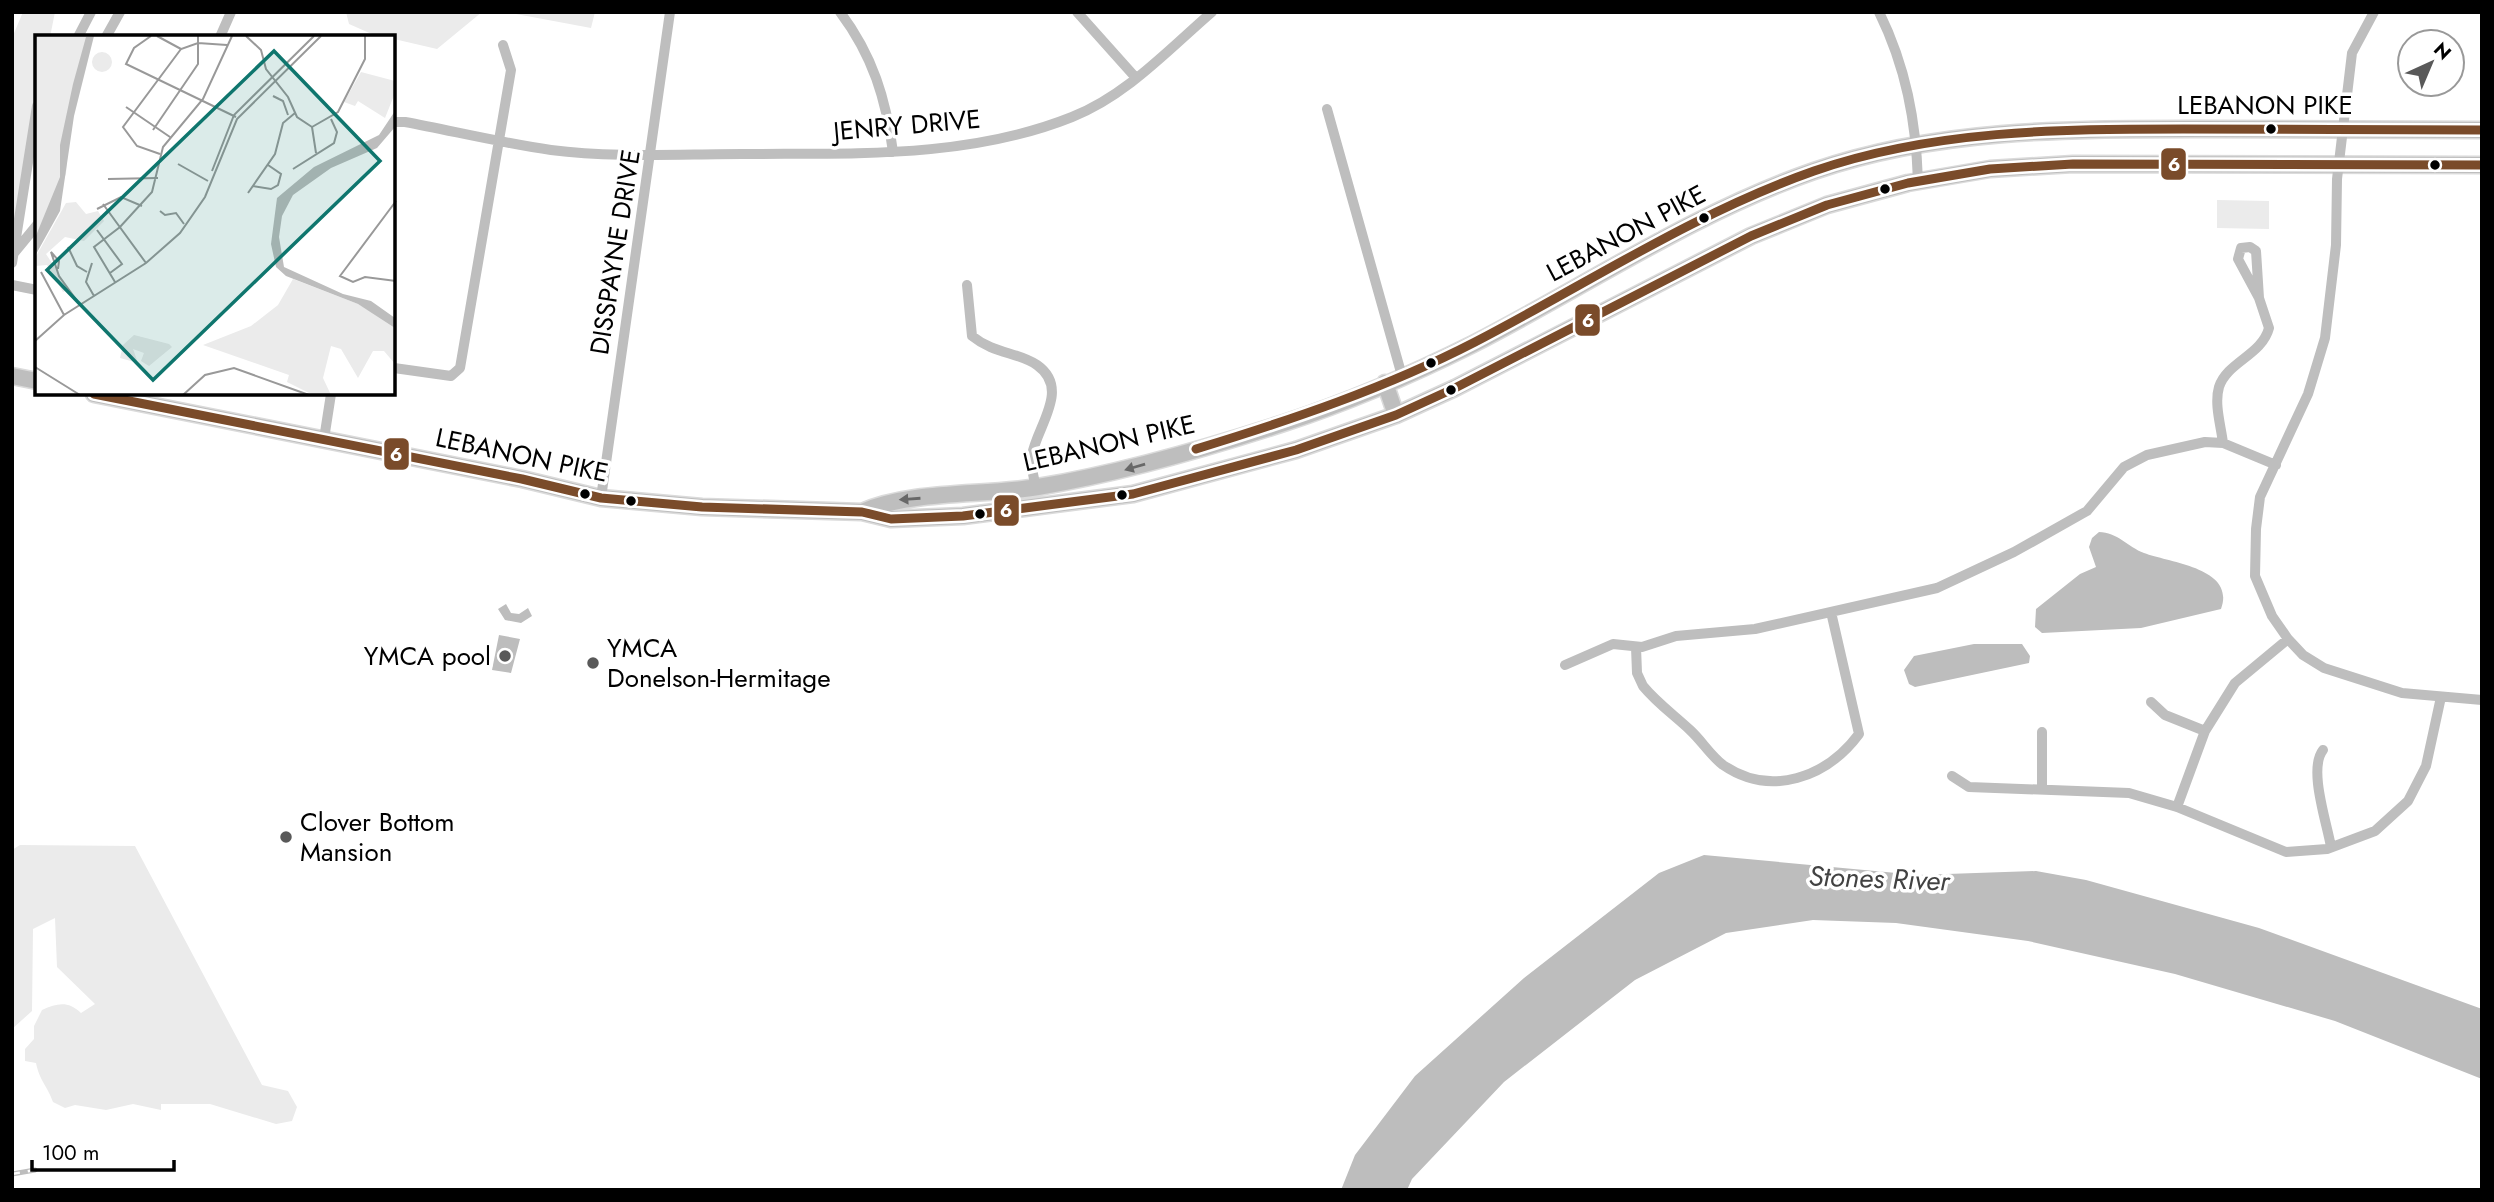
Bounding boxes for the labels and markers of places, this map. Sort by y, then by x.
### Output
unlabelled marker [2264,122,2278,136]
unlabelled marker [2428,158,2442,172]
unlabelled marker [1878,182,1892,196]
unlabelled marker [1697,211,1711,225]
unlabelled marker [1424,356,1438,370]
unlabelled marker [1444,383,1458,397]
unlabelled marker [578,487,592,501]
unlabelled marker [1115,488,1129,502]
unlabelled marker [624,494,638,508]
unlabelled marker [973,507,987,521]
place label: YMCA Donelson-Hermitage [607,629,831,697]
place label: YMCA pool [364,637,491,675]
marker: YMCA pool [497,648,513,664]
marker: YMCA Donelson-Hermitage [585,655,601,671]
place label: Clover Bottom Mansion [300,803,454,871]
marker: Clover Bottom Mansion [278,829,294,845]

